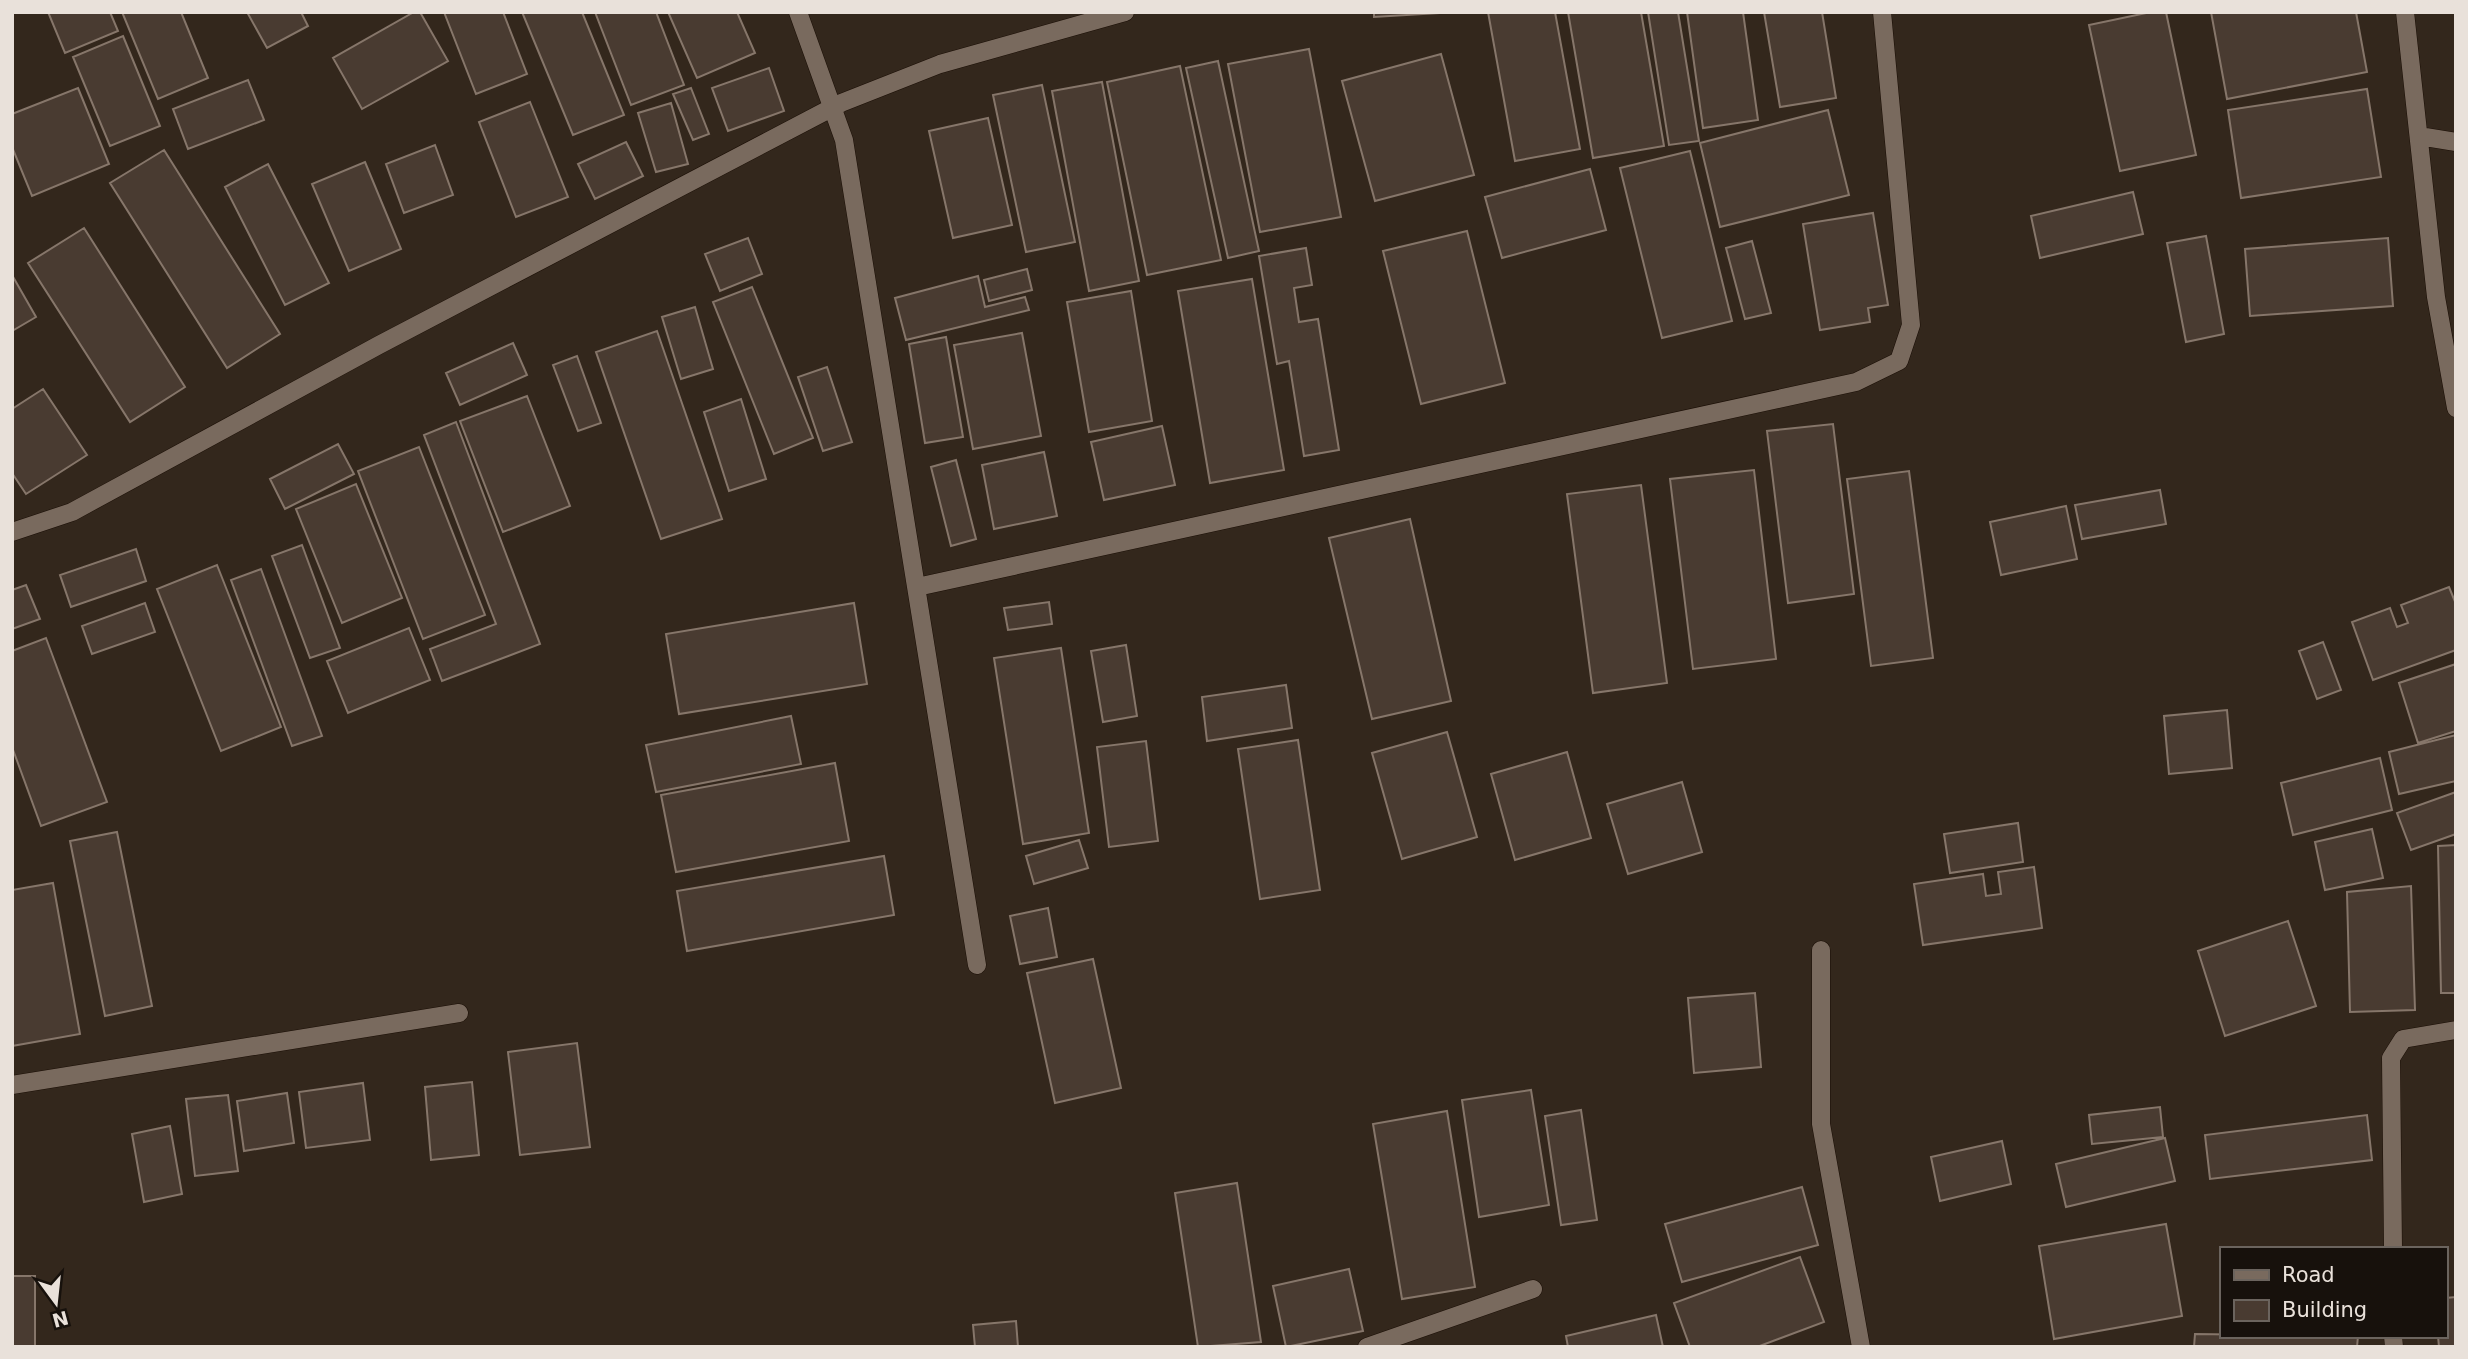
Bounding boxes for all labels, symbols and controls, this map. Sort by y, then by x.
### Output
legend [2220,1247,2447,1338]
text: Road [2282,1263,2335,1287]
north arrow [21,1268,91,1338]
text: Building [2282,1298,2367,1322]
text: N [50,1307,71,1332]

